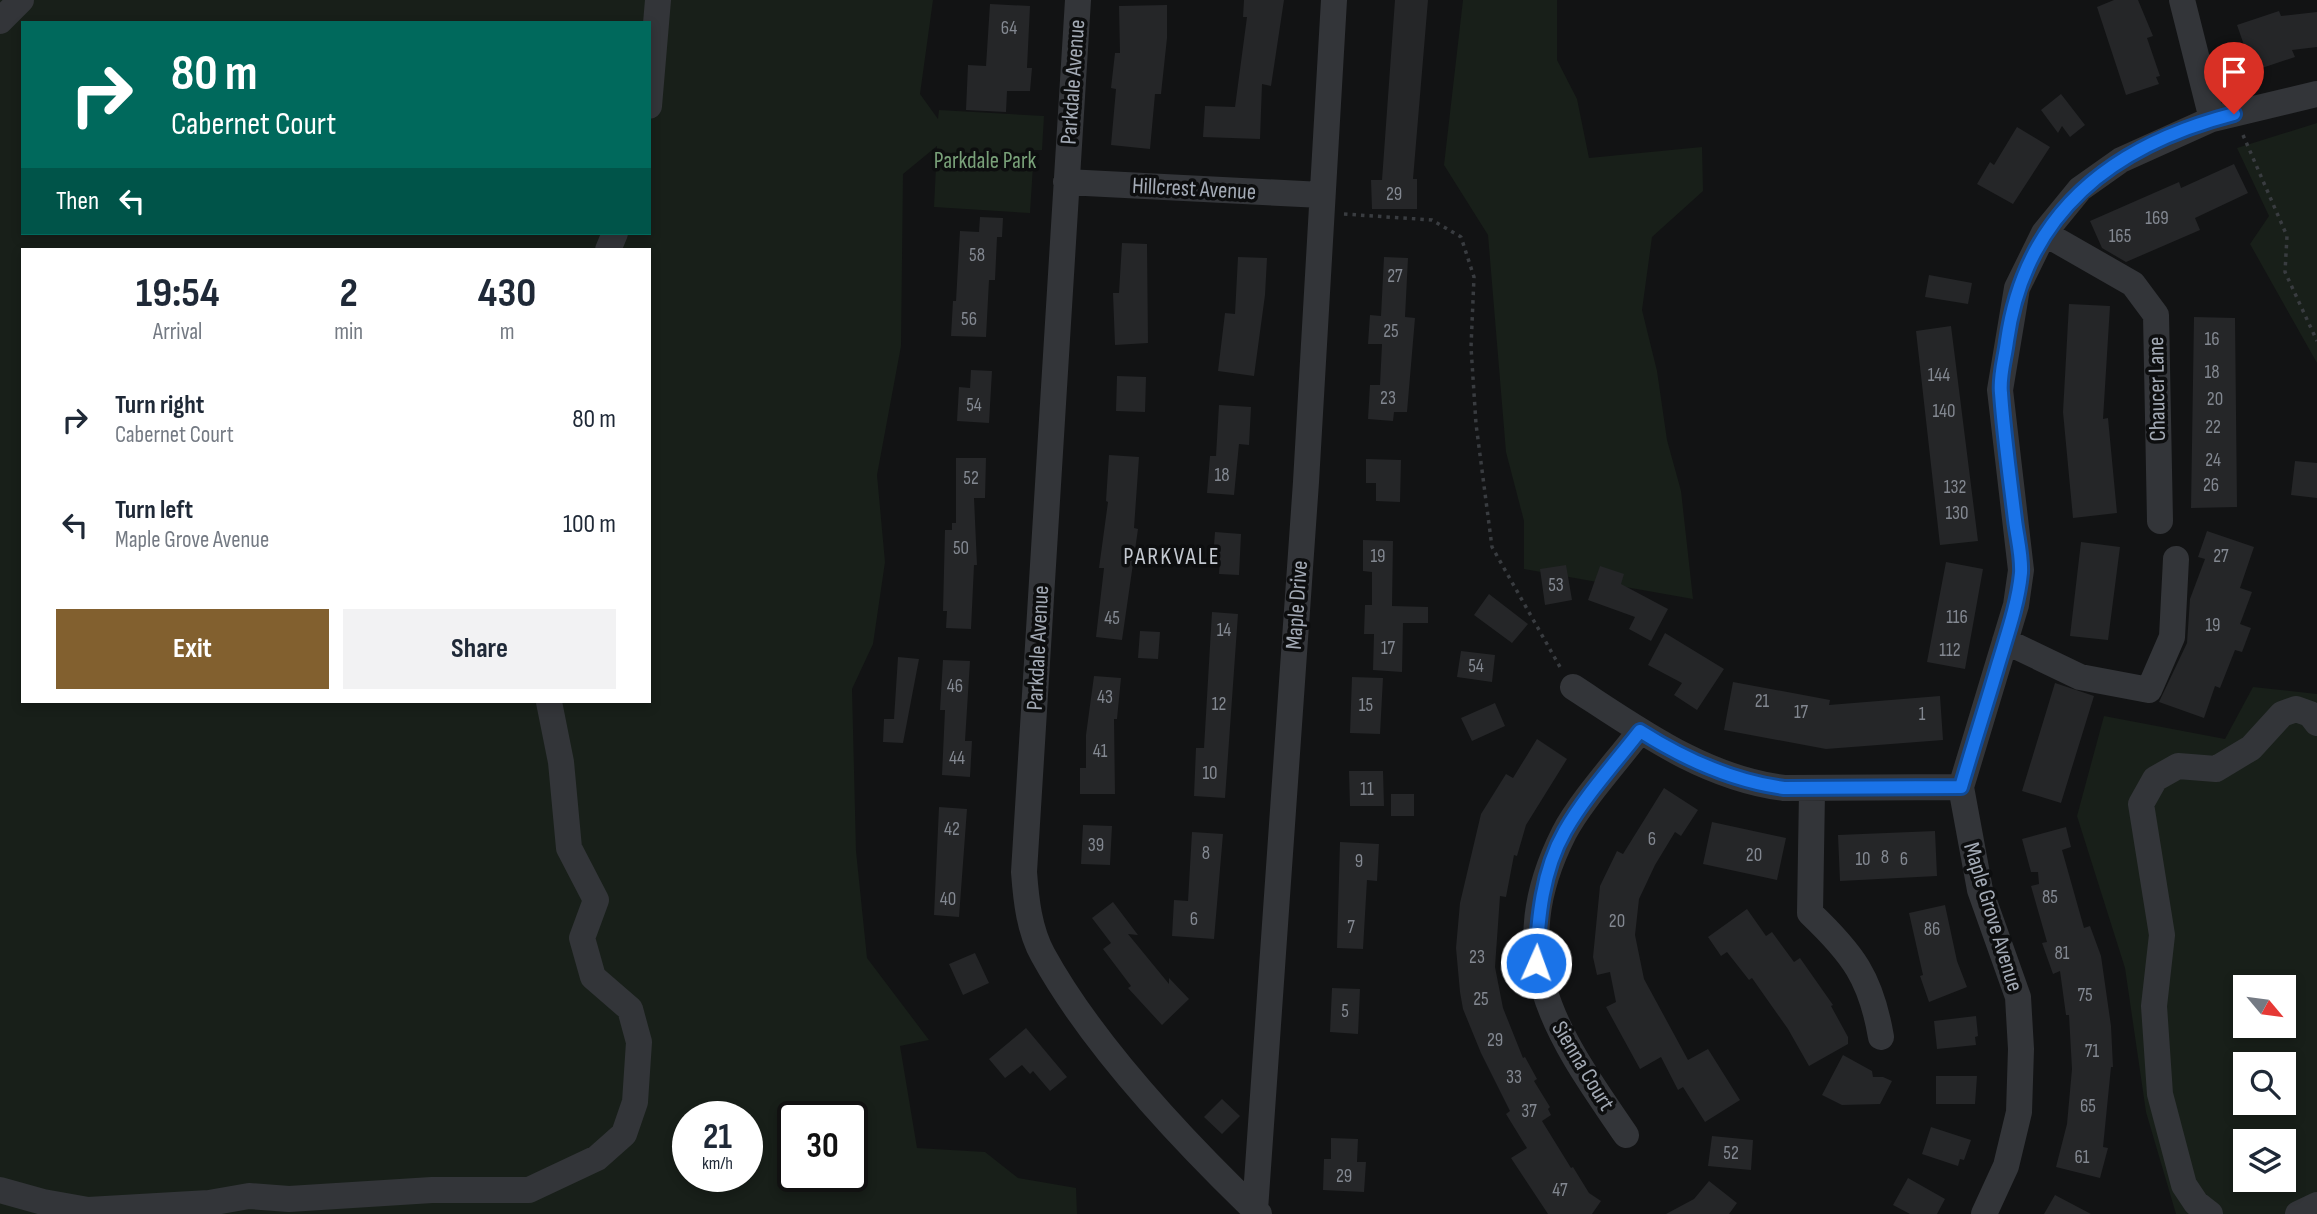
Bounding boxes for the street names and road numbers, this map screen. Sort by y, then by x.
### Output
street label: Parkdale Avenue [1055,19,1091,145]
street label: Hillcrest Avenue [1131,172,1257,206]
street label: Chaucer Lane [2142,336,2172,442]
street label: Maple Drive [1280,559,1314,651]
street label: Parkdale Avenue [1021,585,1055,711]
street label: Maple Grove Avenue [1957,839,2029,995]
street label: Sienna Court [1545,1016,1621,1116]

